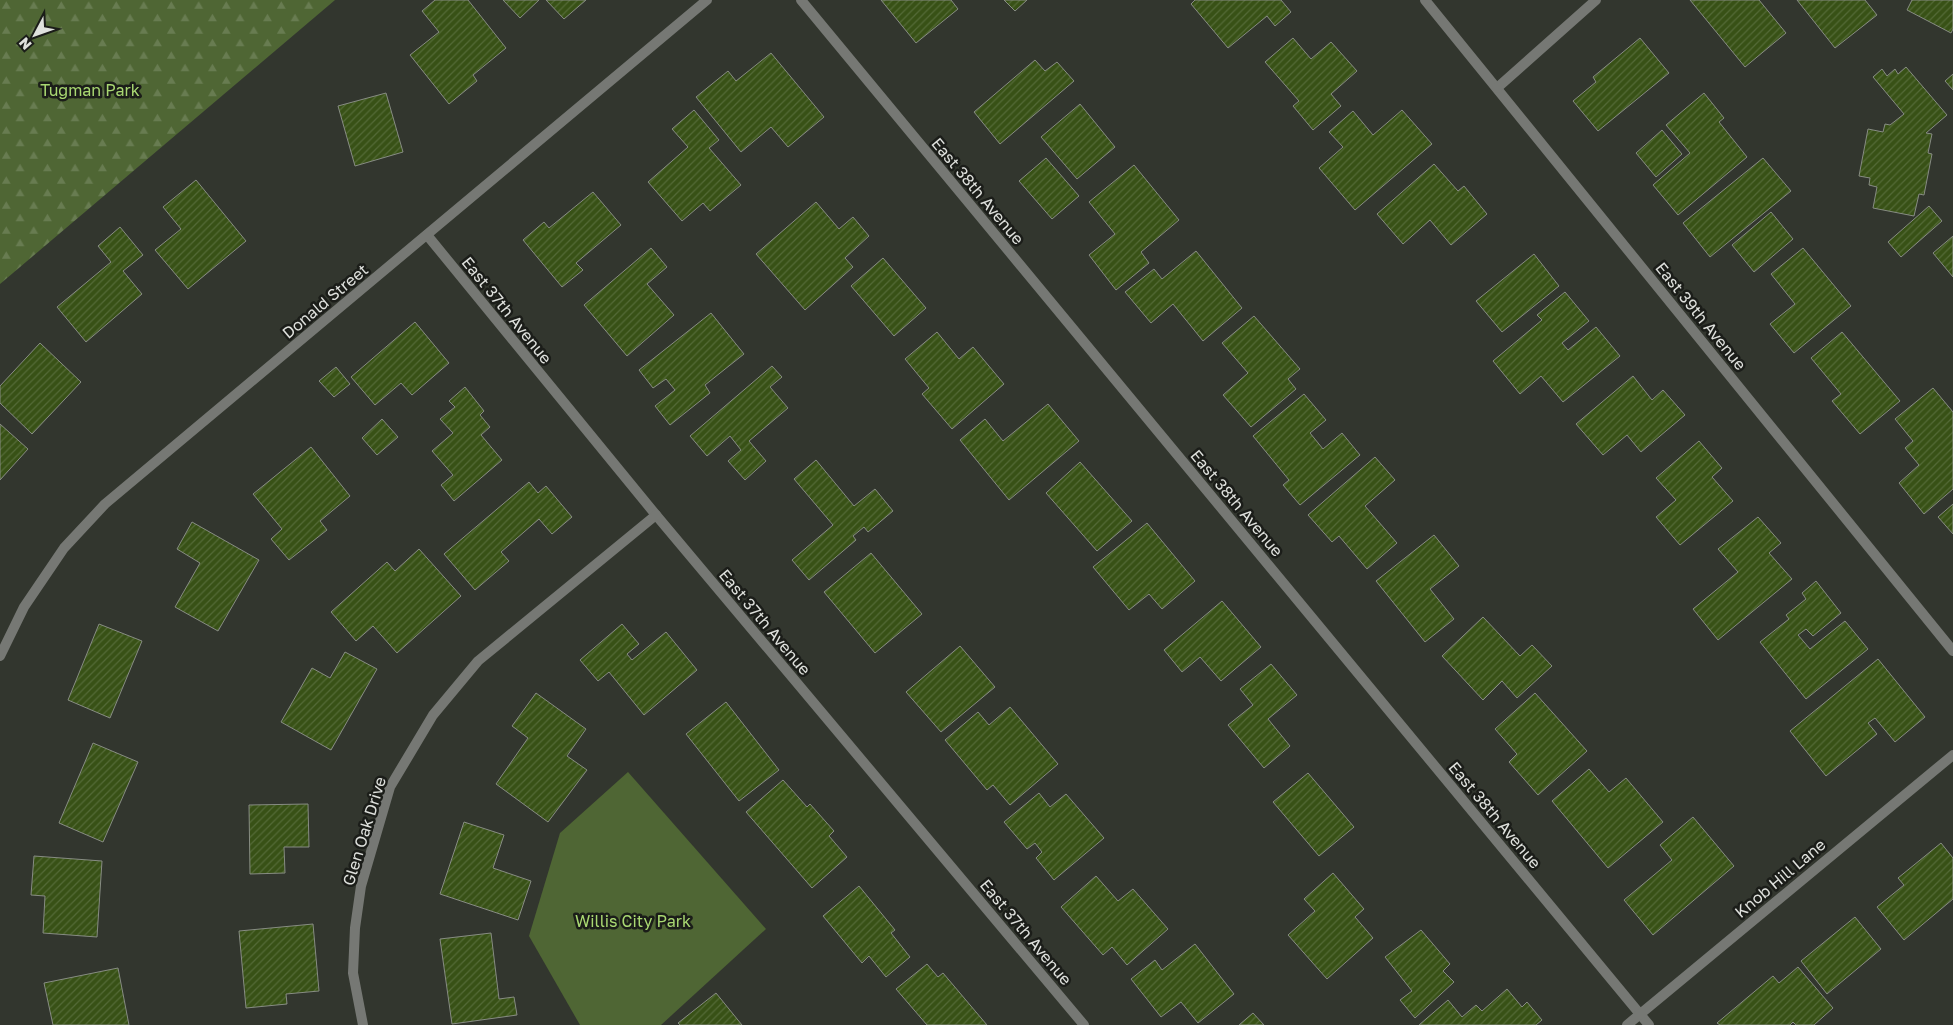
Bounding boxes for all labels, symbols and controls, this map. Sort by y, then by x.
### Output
north arrow [10,10,60,60]
text: N [15,34,35,53]
park label: Tugman Park [40,80,140,100]
street label: East 38th Avenue [927,133,1029,249]
street label: East 37th Avenue [458,252,556,368]
street label: East 39th Avenue [1651,258,1751,374]
street label: Donald Street [278,259,372,343]
street label: East 38th Avenue [1186,445,1288,561]
street label: East 37th Avenue [715,565,815,679]
street label: East 38th Avenue [1444,757,1546,873]
street label: Glen Oak Drive [338,774,390,888]
street label: Knob Hill Lane [1731,834,1829,922]
street label: East 37th Avenue [976,875,1076,989]
park label: Willis City Park [575,911,691,931]

